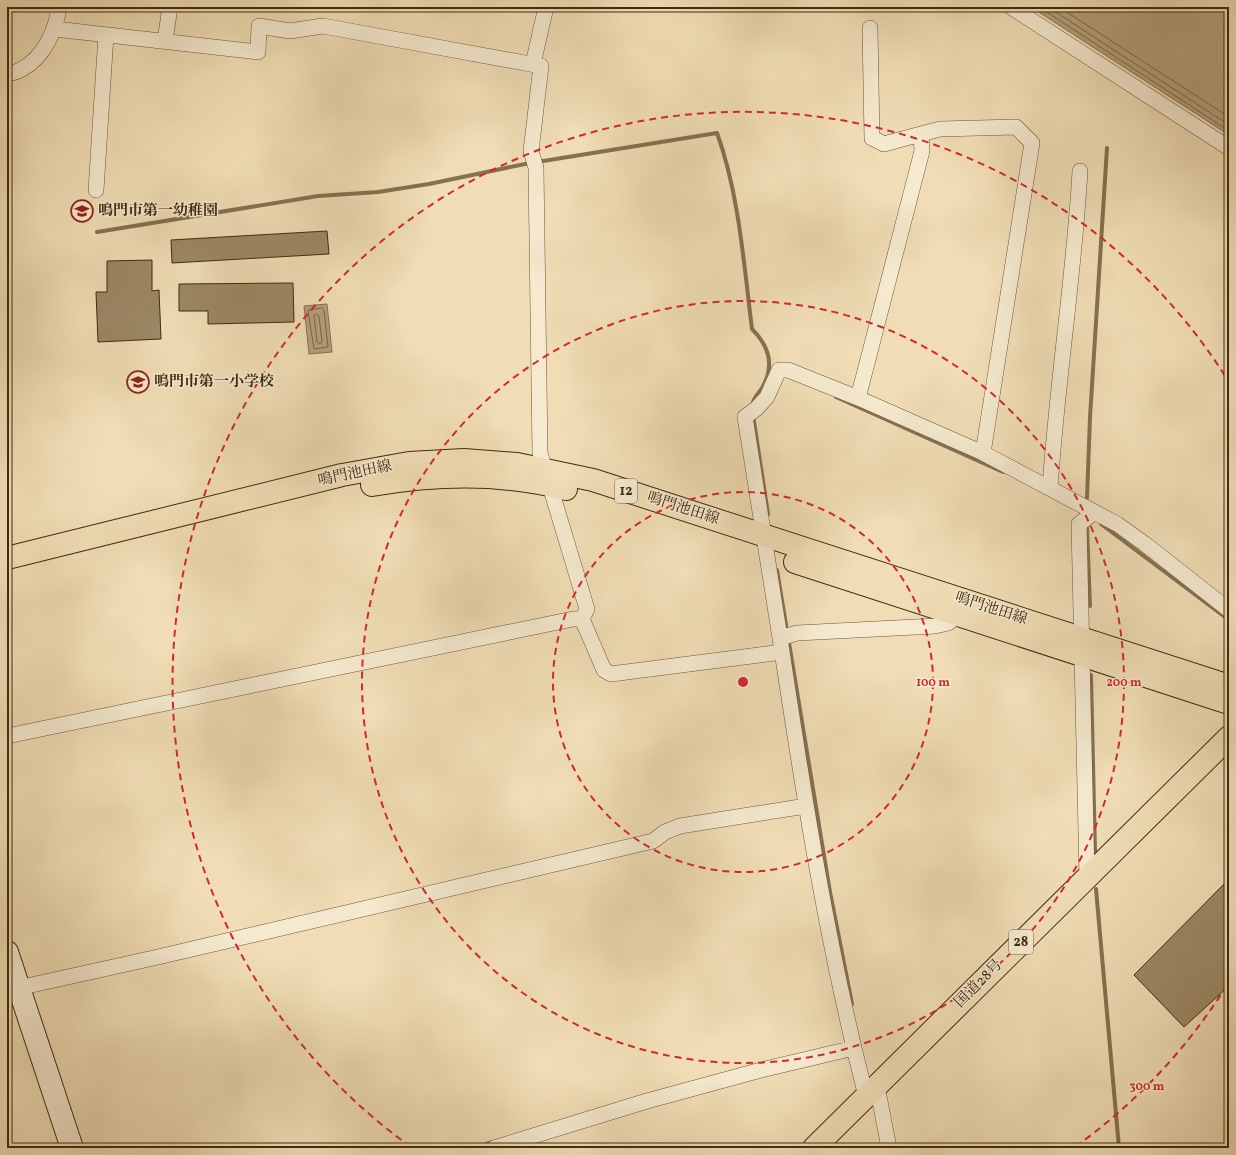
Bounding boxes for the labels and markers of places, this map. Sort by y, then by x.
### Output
school or university icon: 鳴門市第一幼稚園 [69,198,95,224]
place label: 鳴門市第一幼稚園 [98,201,218,222]
school or university icon: 鳴門市第一小学校 [125,369,151,395]
place label: 鳴門市第一小学校 [154,372,274,393]
centre of rings [736,675,750,689]

